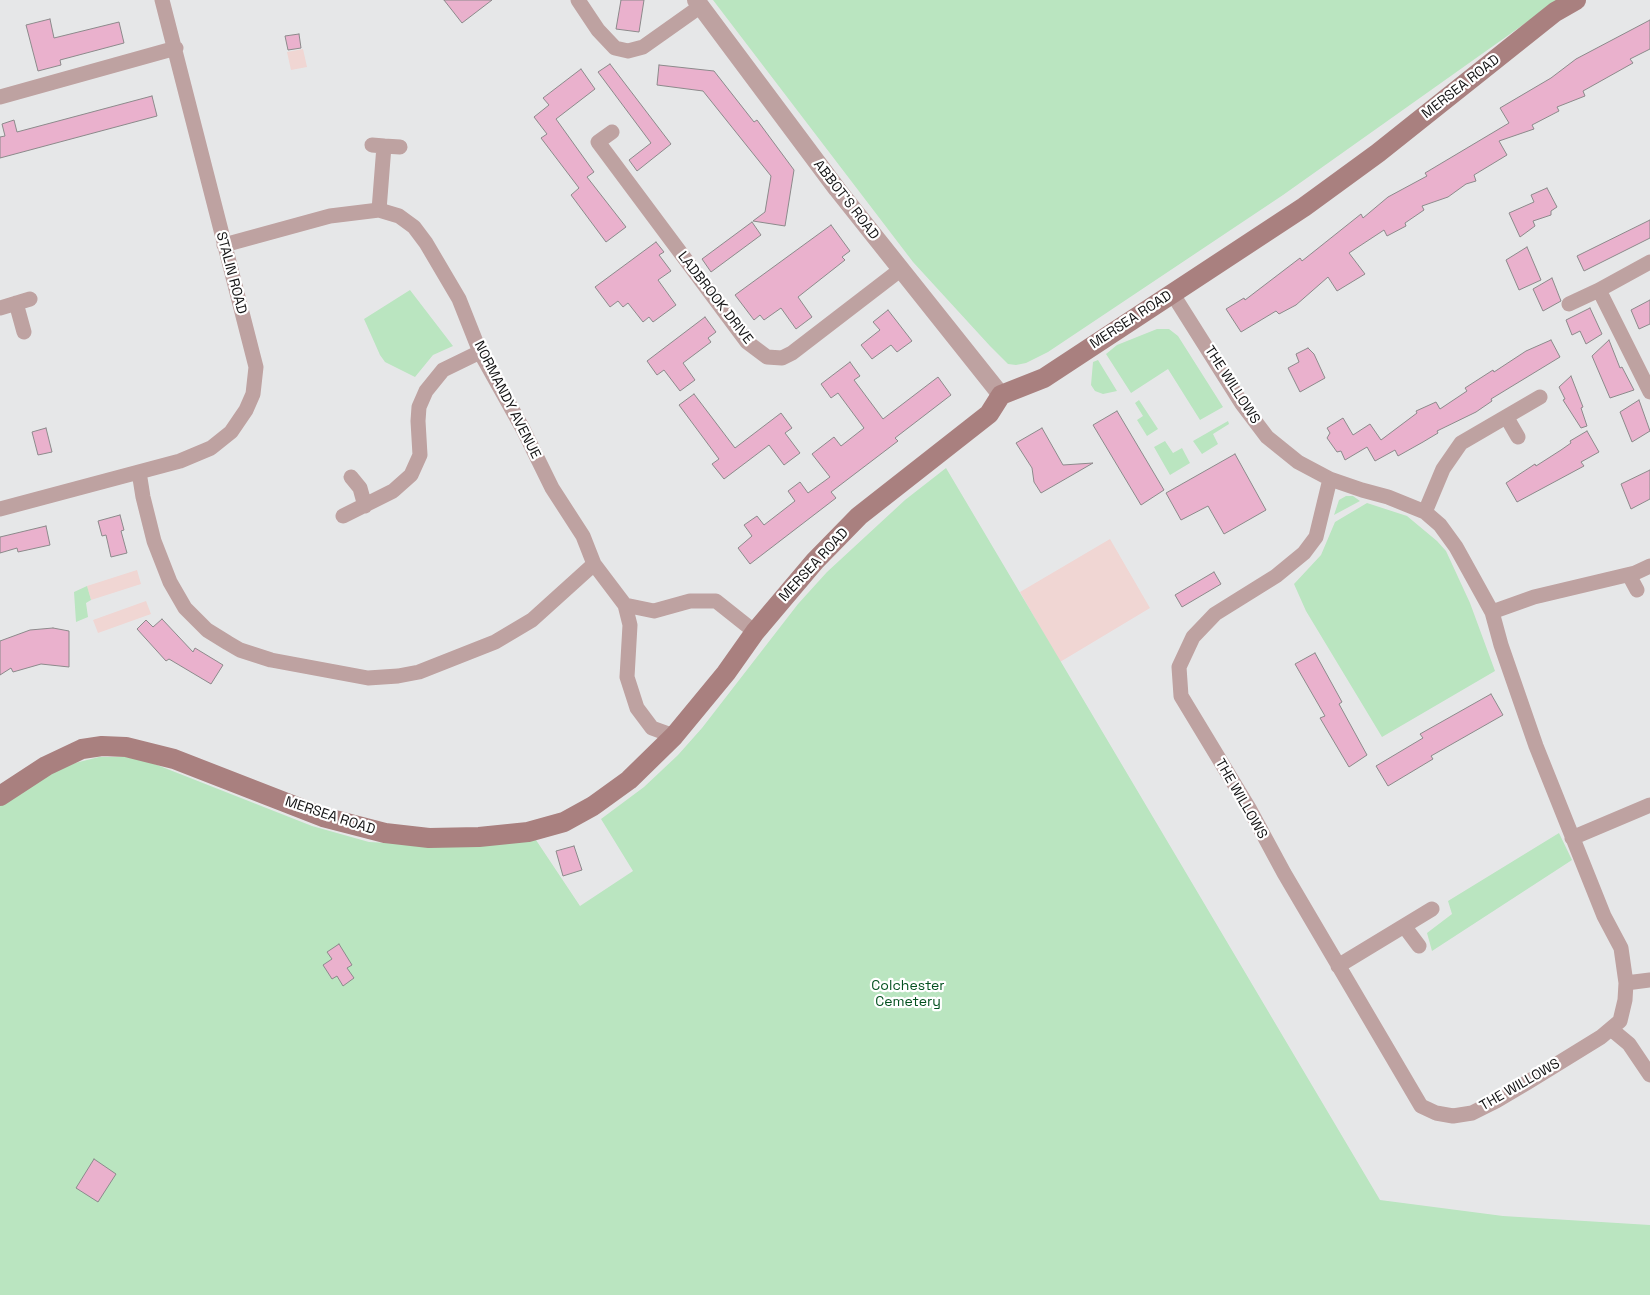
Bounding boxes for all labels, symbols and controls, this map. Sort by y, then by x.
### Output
street label: MERSEA ROAD [1419,51,1503,123]
street label: ABBOT'S ROAD [810,157,882,243]
street label: STALIN ROAD [212,230,250,316]
street label: LADBROOK DRIVE [674,249,756,347]
street label: MERSEA ROAD [1087,287,1175,353]
street label: NORMANDY AVENUE [470,338,544,462]
street label: THE WILLOWS [1201,343,1263,427]
street label: MERSEA ROAD [776,525,852,605]
street label: THE WILLOWS [1211,756,1271,842]
street label: MERSEA ROAD [283,794,377,838]
park label: Colchester Cemetery [871,978,945,1010]
street label: THE WILLOWS [1477,1055,1563,1115]

